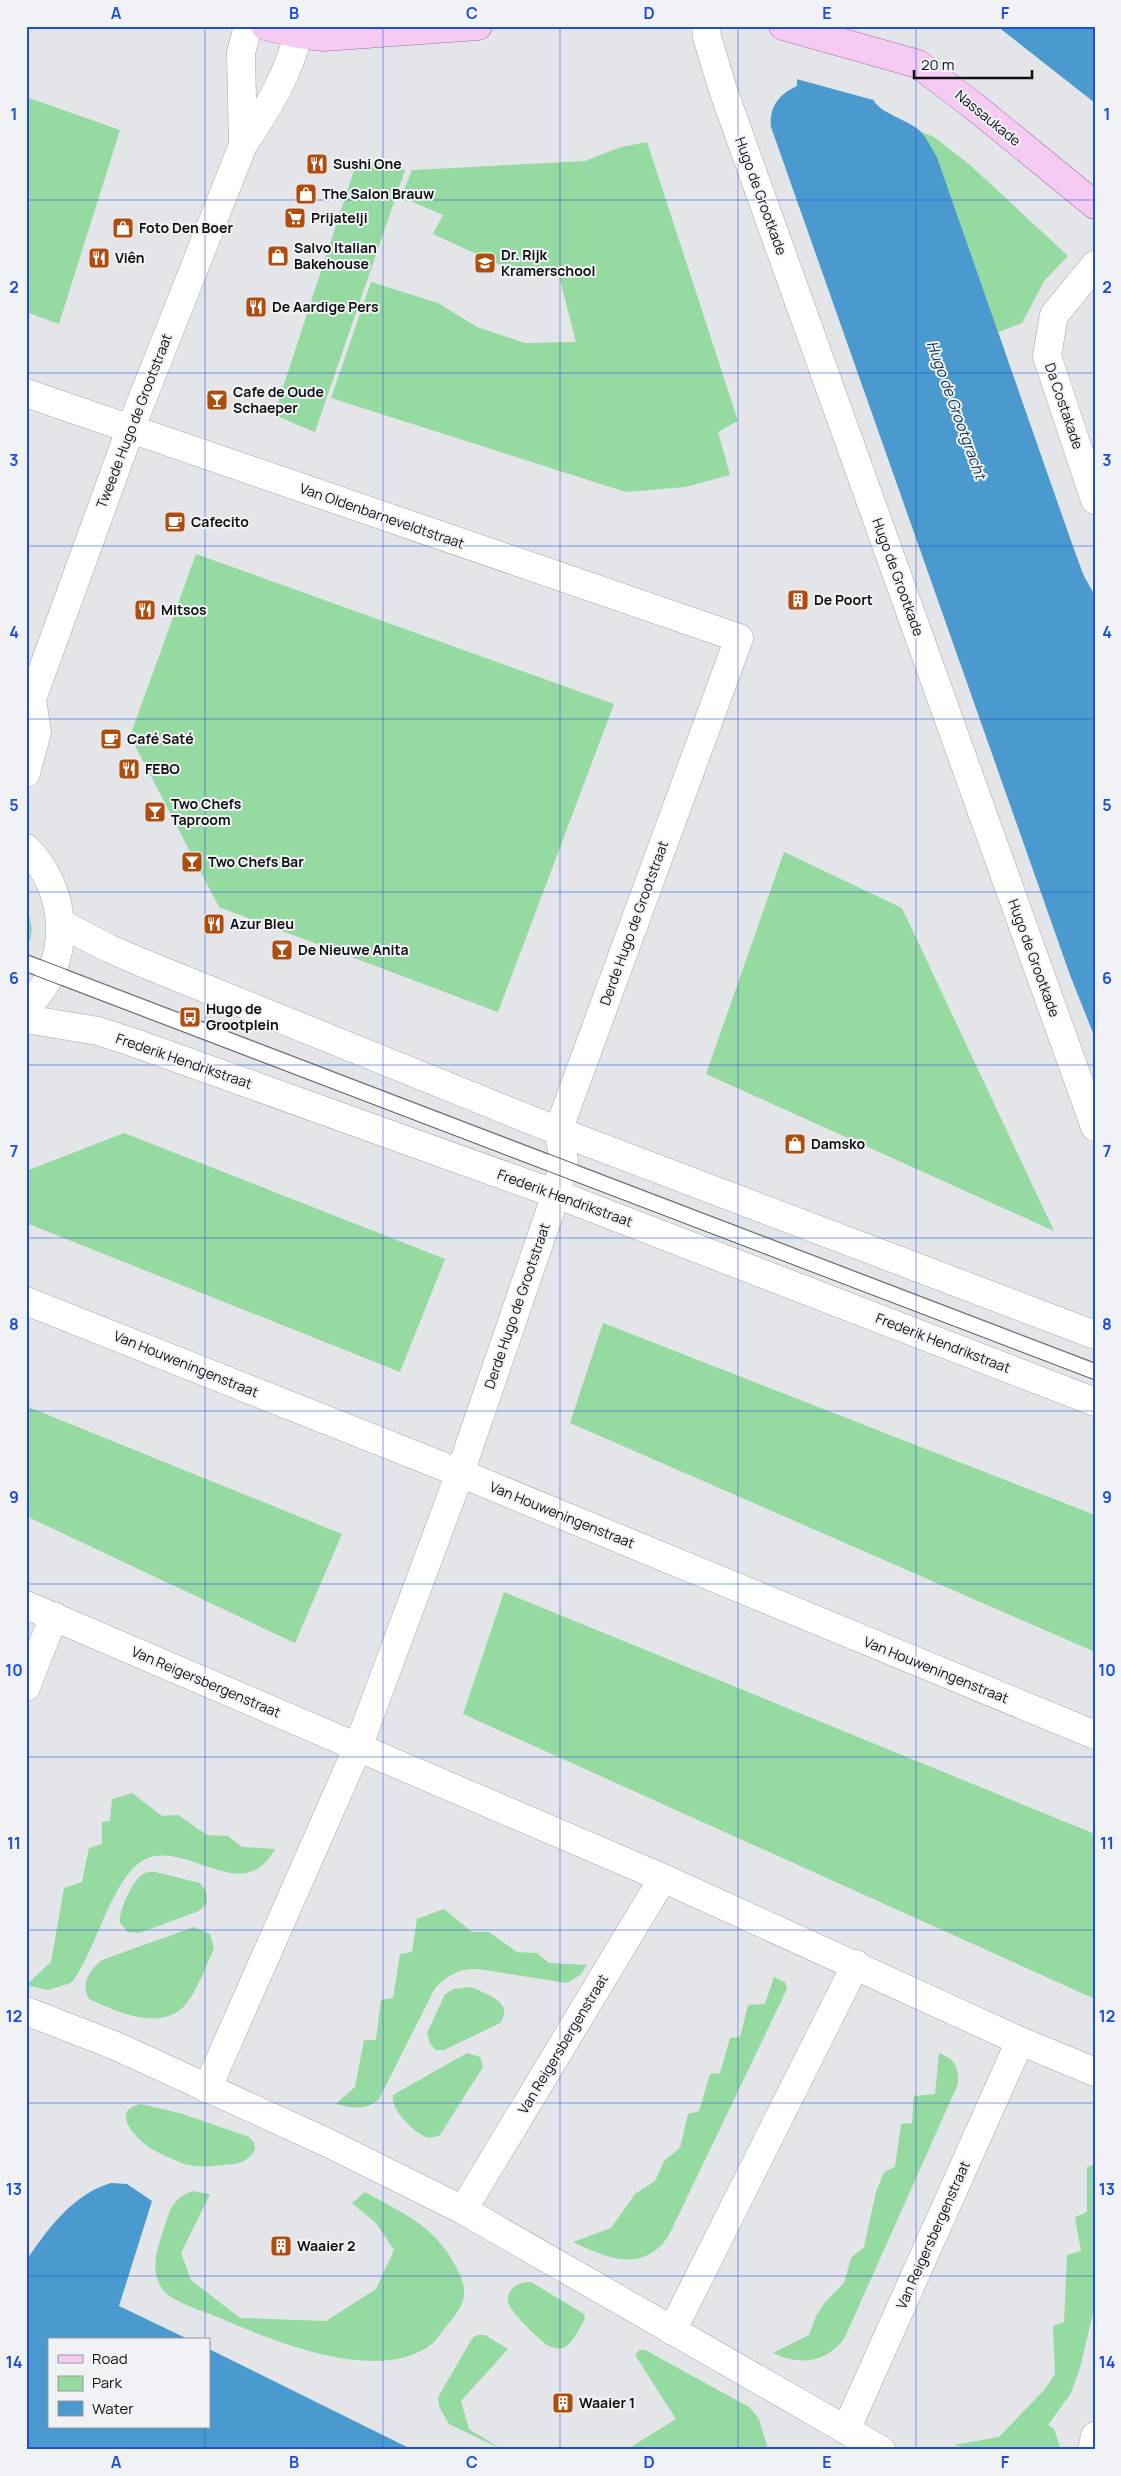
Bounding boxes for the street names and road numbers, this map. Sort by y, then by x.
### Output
street label: Nassaukade [951,85,1025,150]
street label: Hugo de Grootkade [731,134,792,258]
street label: Tweede Hugo de Grootstraat [91,330,176,511]
street label: Da Costakade [1041,360,1088,452]
street label: Van Oldenbarneveldtstraat [297,478,467,553]
street label: Hugo de Grootkade [868,515,929,639]
street label: Derde Hugo de Grootstraat [595,837,672,1008]
street label: Hugo de Grootkade [1004,896,1065,1020]
street label: Frederik Hendrikstraat [114,1028,255,1093]
street label: Frederik Hendrikstraat [495,1164,636,1231]
street label: Derde Hugo de Grootstraat [479,1220,554,1391]
street label: Frederik Hendrikstraat [873,1308,1014,1377]
street label: Van Houweningenstraat [111,1326,262,1401]
street label: Van Houweningenstraat [487,1477,638,1552]
street label: Van Houweningenstraat [861,1632,1012,1707]
street label: Van Reigersbergenstraat [129,1641,284,1722]
street label: Van Reigersbergenstraat [513,1970,612,2117]
street label: Van Reigersbergenstraat [891,2157,974,2312]

